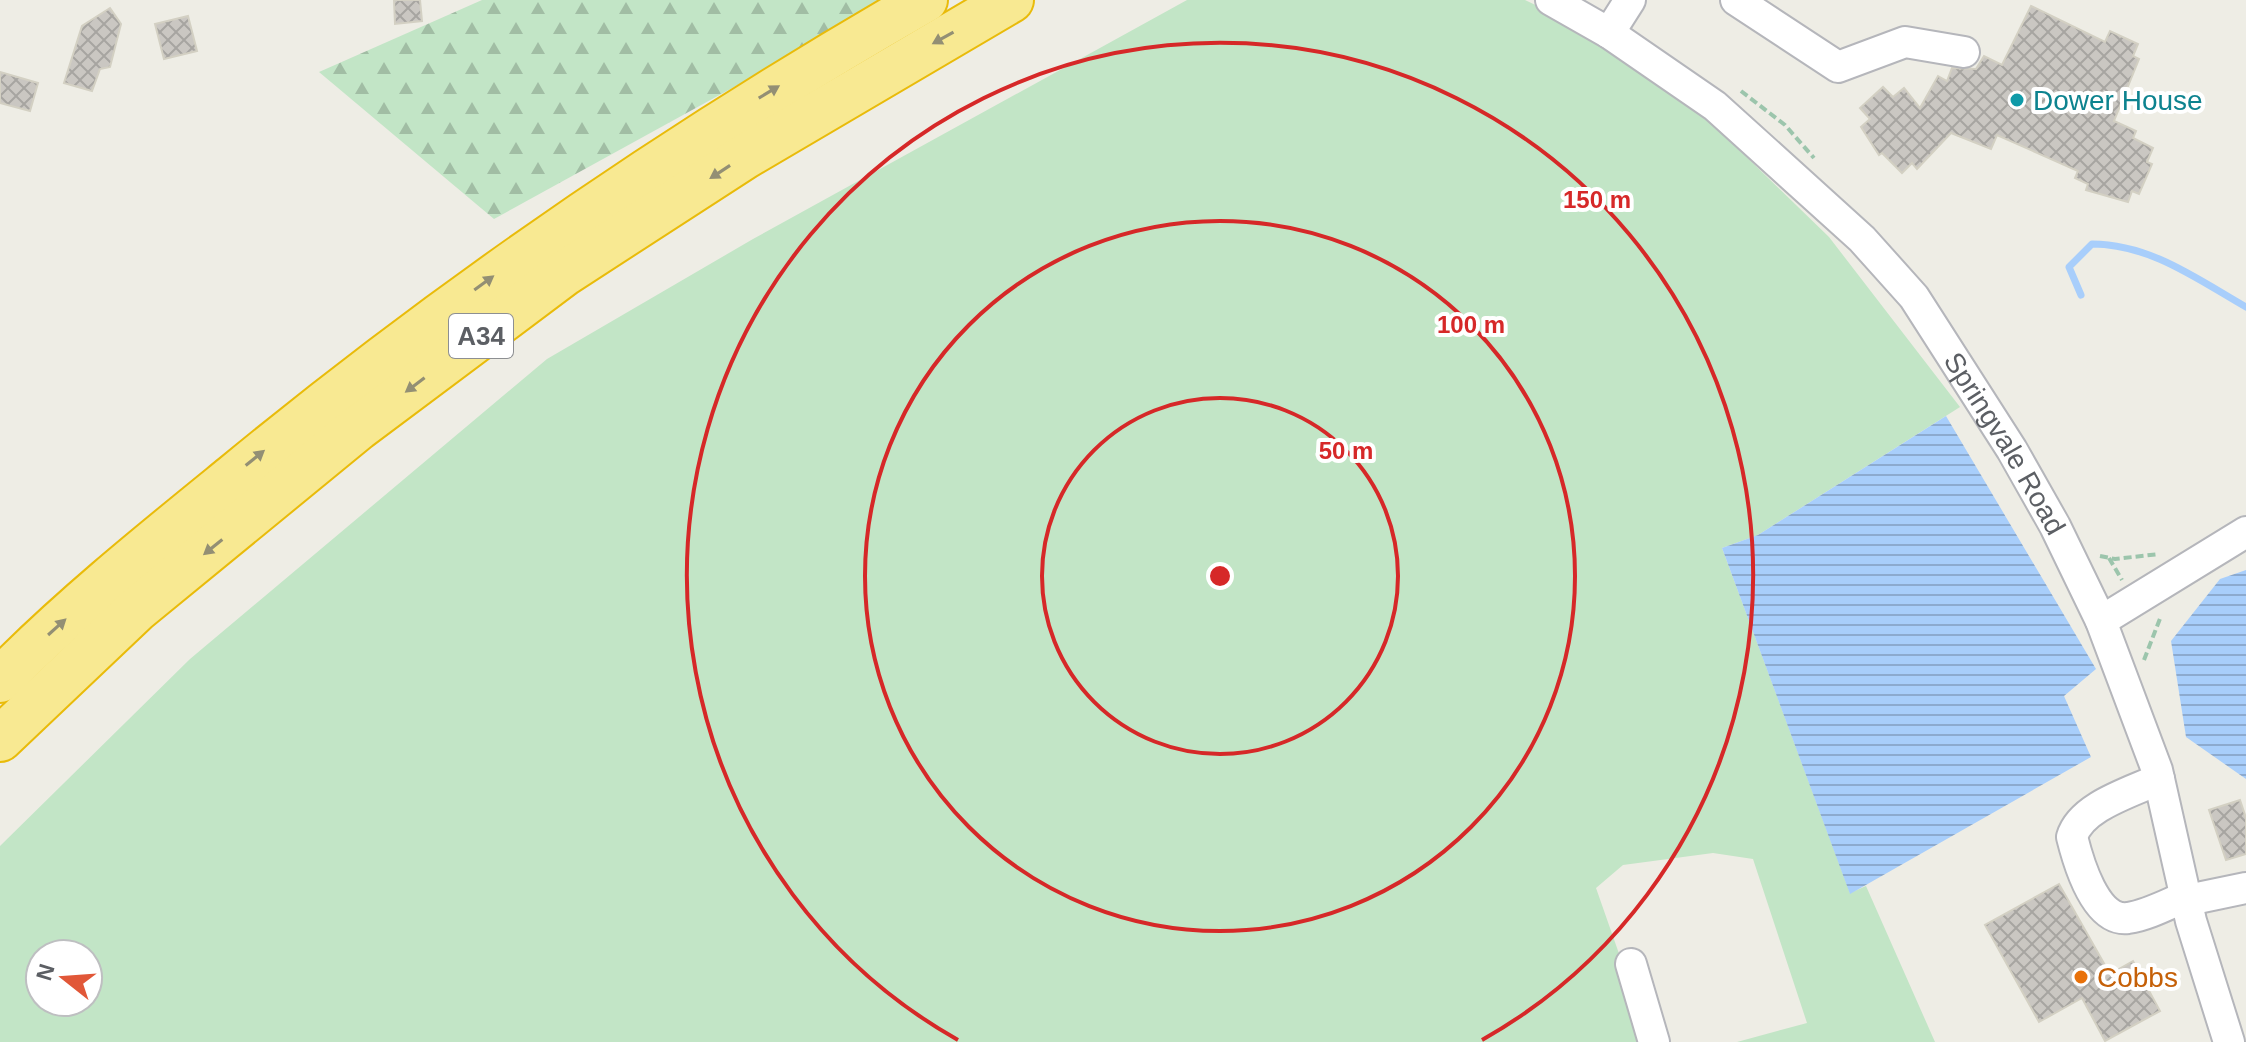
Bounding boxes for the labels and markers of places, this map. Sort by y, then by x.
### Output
place label: Dower House [2033,85,2203,116]
marker: Dower House [2008,91,2026,109]
centre of rings [1206,562,1234,590]
place label: Cobbs [2097,962,2178,993]
marker: Cobbs [2072,968,2090,986]

